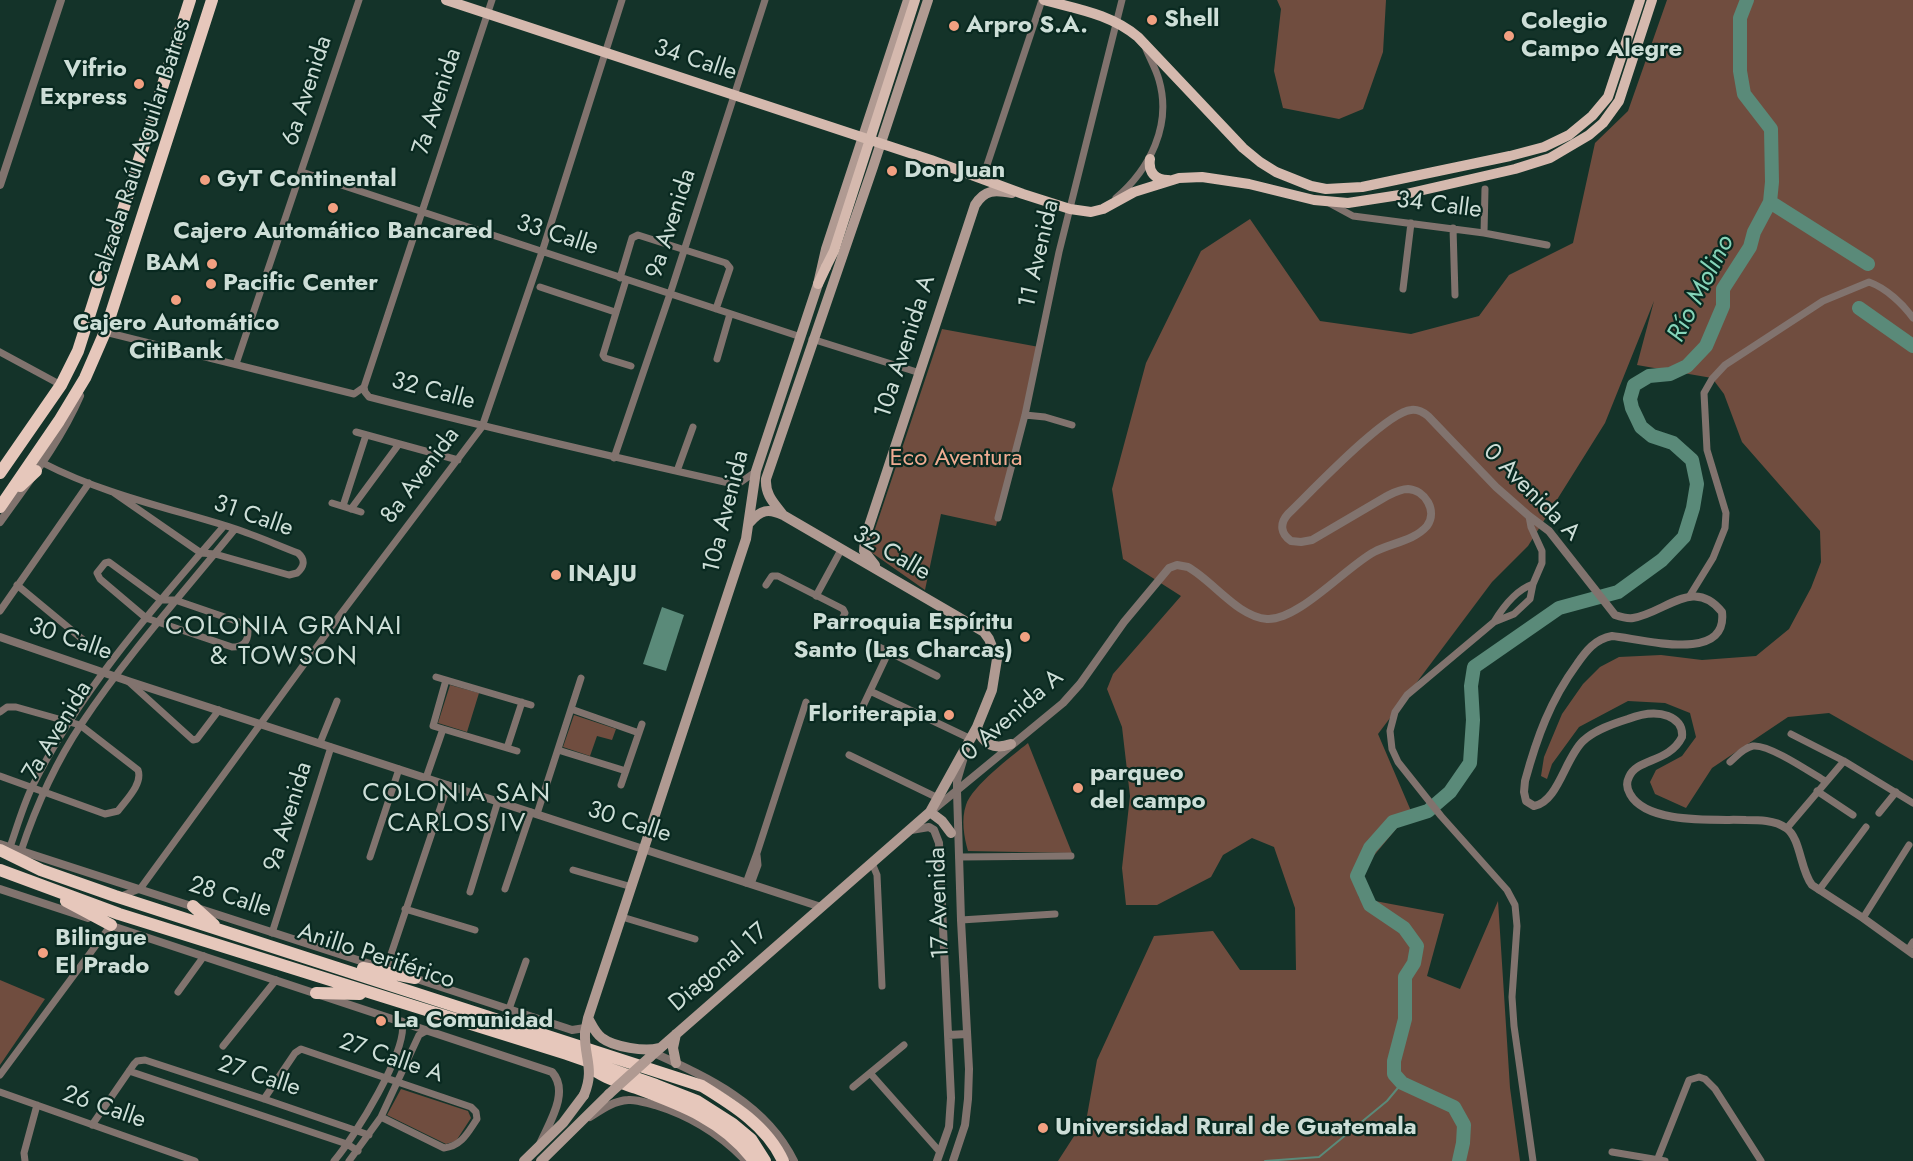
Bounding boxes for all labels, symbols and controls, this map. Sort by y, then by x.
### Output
place label: Shell [1164,6,1219,34]
place label: Colegio Campo Alegre [1521,8,1682,64]
place label: Arpro S.A. [966,12,1088,40]
marker: Shell [1145,13,1159,27]
street label: Calzada Raúl Aguilar Batres [84,16,198,292]
marker: Arpro S.A. [947,19,961,33]
marker: Colegio Campo Alegre [1502,29,1516,43]
street label: 6a Avenida [277,32,339,150]
street label: 34 Calle [650,34,740,88]
street label: 7a Avenida [407,45,469,159]
place label: Vifrio Express [40,56,127,112]
marker: Vifrio Express [132,77,146,91]
place label: Don Juan [904,157,1005,185]
marker: Don Juan [885,164,899,178]
place label: GyT Continental [217,166,397,194]
street label: 9a Avenida [641,166,703,282]
marker: GyT Continental [198,173,212,187]
street label: 34 Calle [1395,186,1483,226]
street label: 11 Avenida [1014,197,1066,311]
marker: Cajero Automático Bancared [326,201,340,215]
street label: 33 Calle [512,209,602,263]
place label: Cajero Automático Bancared [173,218,493,246]
water label: Río Molino [1662,230,1742,348]
place label: BAM [145,250,200,278]
marker: BAM [205,257,219,271]
place label: Pacific Center [223,270,378,298]
street label: 10a Avenida A [869,272,943,422]
marker: Pacific Center [204,277,218,291]
marker: Cajero Automático CitiBank [169,293,183,307]
place label: Cajero Automático CitiBank [73,310,279,366]
street label: 32 Calle [388,367,478,417]
street label: 8a Avenida [375,422,467,530]
street label: 0 Avenida A [1476,438,1586,548]
park label: Eco Aventura [890,445,1022,473]
street label: 10a Avenida [698,448,756,576]
street label: 31 Calle [209,490,297,544]
street label: 32 Calle [847,520,935,588]
place label: INAJU [568,561,637,589]
marker: INAJU [549,568,563,582]
place label: Parroquia Espíritu Santo (Las Charcas) [793,609,1013,665]
street label: 30 Calle [25,612,115,668]
district label: COLONIA GRANAI & TOWSON [165,612,403,674]
marker: Parroquia Espíritu Santo (Las Charcas) [1018,630,1032,644]
street label: 0 Avenida A [956,664,1070,768]
street label: 7a Avenida [17,676,99,786]
place label: Floriterapia [808,701,937,729]
marker: Floriterapia [942,708,956,722]
street label: 9a Avenida [259,759,319,875]
place label: parqueo del campo [1090,760,1206,816]
district label: COLONIA SAN CARLOS IV [362,779,552,840]
marker: parqueo del campo [1071,781,1085,795]
street label: 30 Calle [584,796,674,850]
street label: 17 Avenida [924,847,956,959]
street label: 28 Calle [185,871,275,925]
street label: Diagonal 17 [664,917,774,1019]
street label: Anillo Periférico [294,918,458,996]
place label: Bilingue El Prado [55,925,149,981]
marker: Bilingue El Prado [36,946,50,960]
place label: La Comunidad [393,1007,553,1035]
marker: La Comunidad [374,1014,388,1028]
street label: 27 Calle A [335,1028,447,1090]
street label: 27 Calle [214,1050,304,1104]
street label: 26 Calle [59,1080,149,1136]
place label: Universidad Rural de Guatemala [1055,1114,1417,1142]
marker: Universidad Rural de Guatemala [1036,1121,1050,1135]

